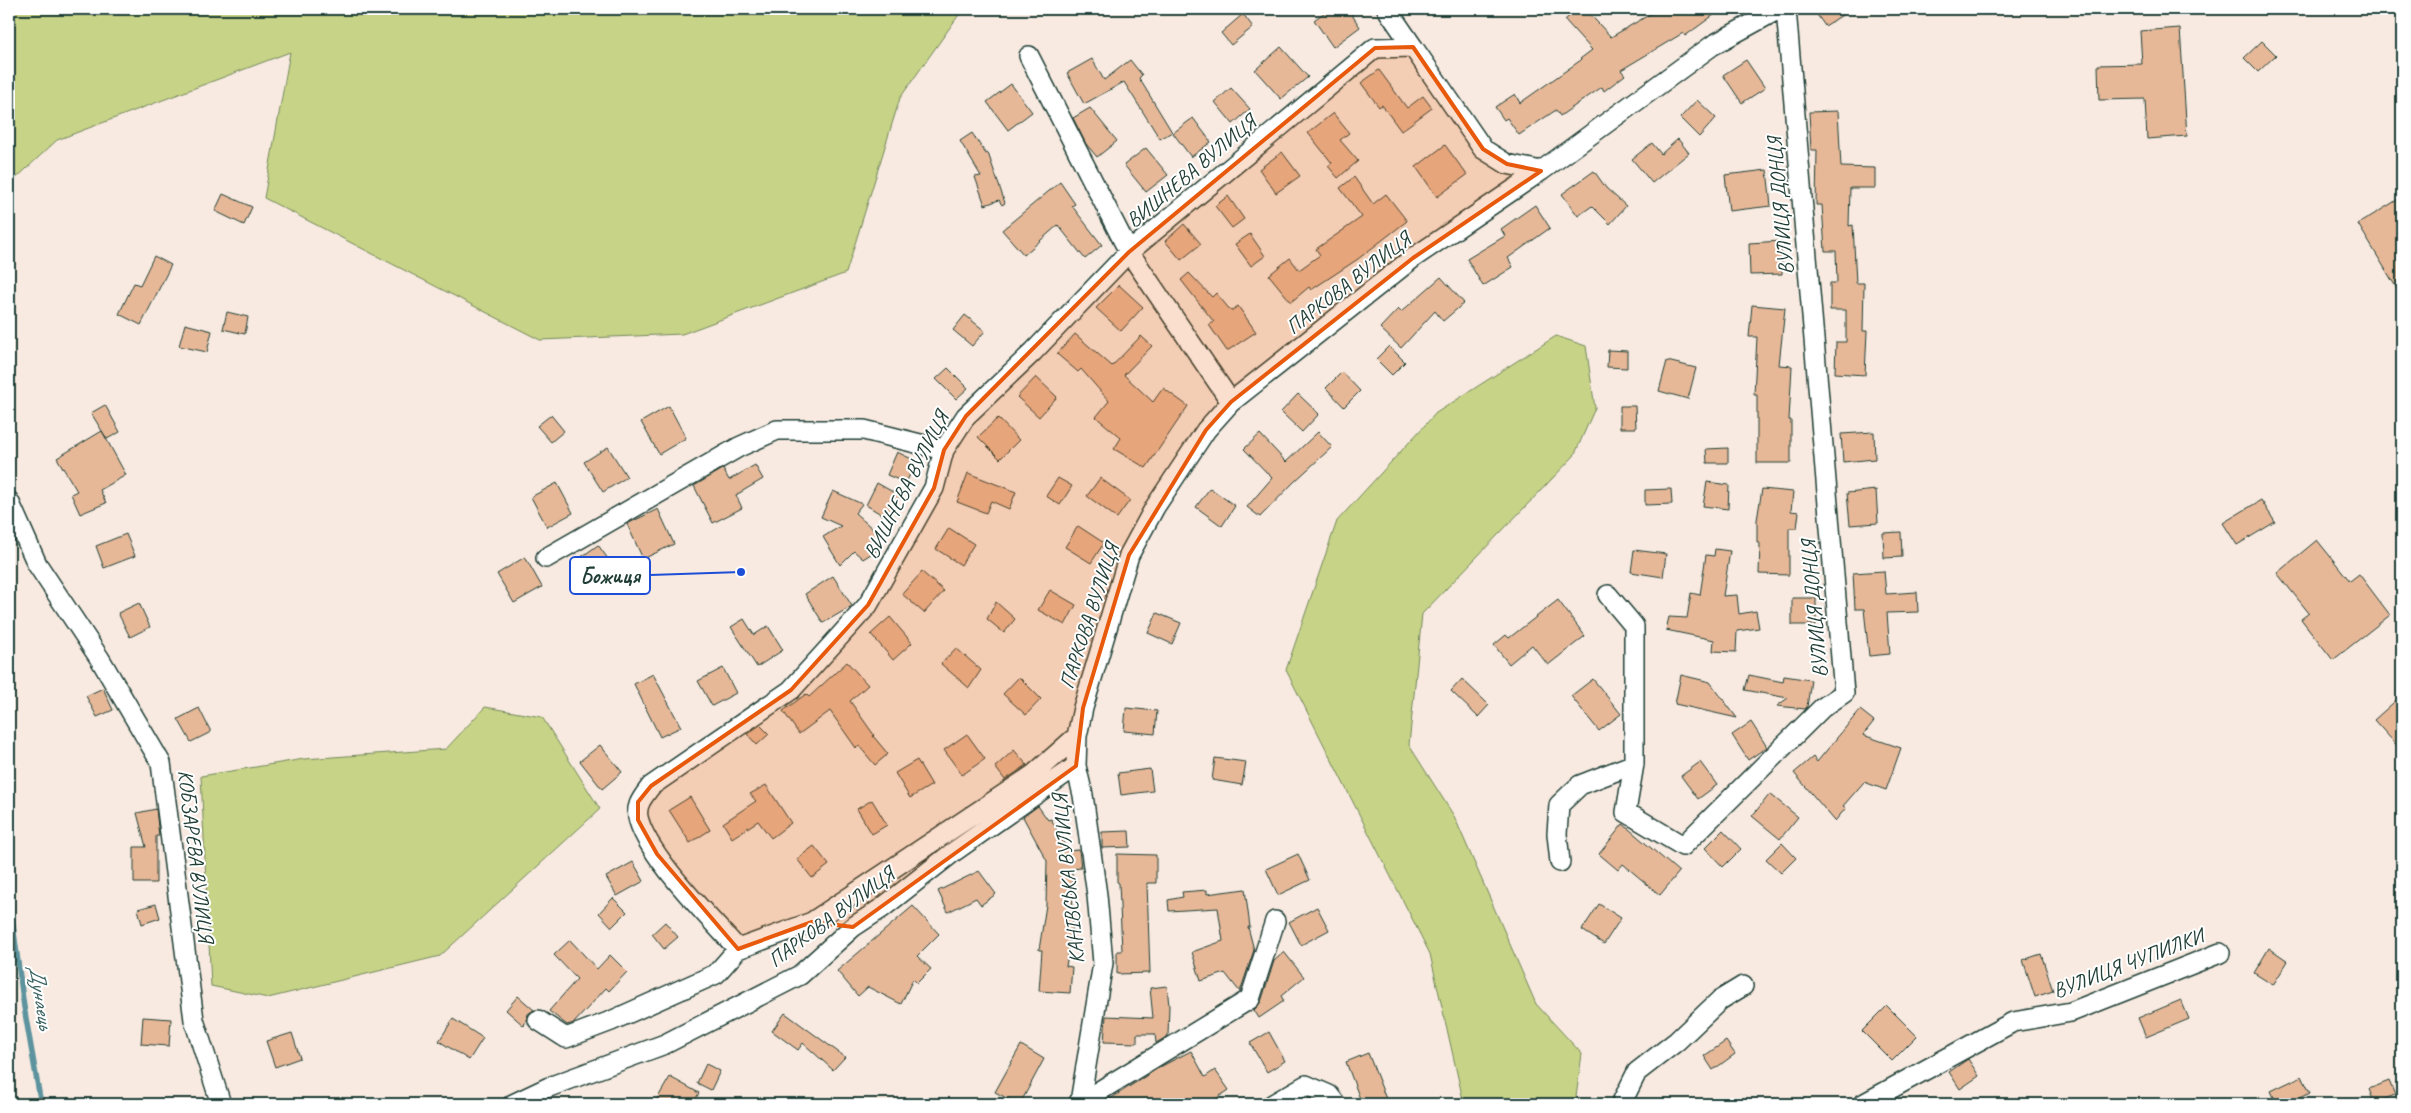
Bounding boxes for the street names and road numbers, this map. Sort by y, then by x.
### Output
street label: ВИШНЕВА ВУЛИЦЯ [1121,107,1263,233]
street label: ВУЛИЦЯ ДОНЦЯ [1761,133,1799,276]
street label: ПАРКОВА ВУЛИЦЯ [1280,224,1418,340]
street label: ВИШНЕВА ВУЛИЦЯ [858,405,956,563]
street label: ВУЛИЦЯ ДОНЦЯ [1795,536,1833,679]
street label: ПАРКОВА ВУЛИЦЯ [1053,537,1126,692]
street label: КОБЗАРЕВА ВУЛИЦЯ [173,768,220,947]
street label: КАНІВСЬКА ВУЛИЦЯ [1046,790,1090,965]
street label: ПАРКОВА ВУЛИЦЯ [763,859,902,973]
street label: ВУЛИЦЯ ЧУПИЛКИ [2049,921,2210,1004]

